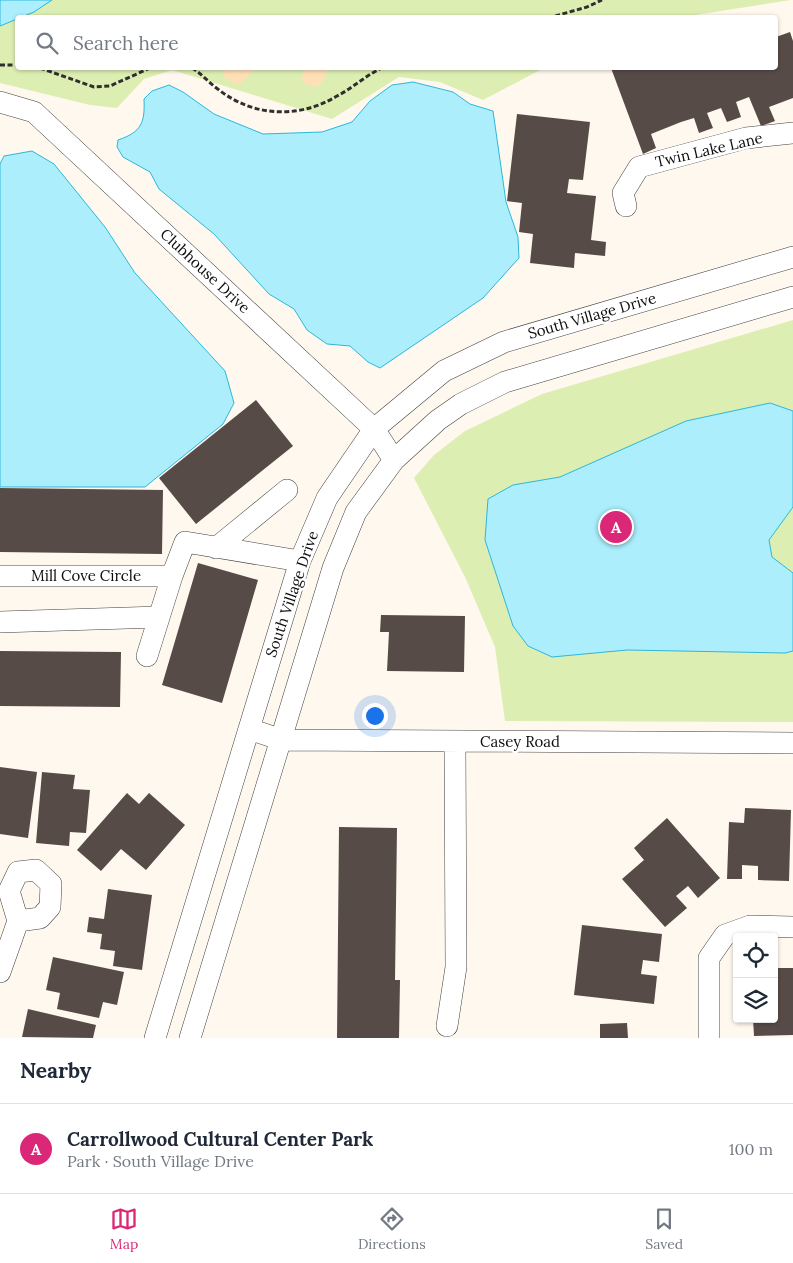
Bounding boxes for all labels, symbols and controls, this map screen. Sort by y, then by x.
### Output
search box [15,15,778,70]
icon: search [33,29,61,57]
text: Search here [73,31,179,55]
street label: Twin Lake Lane [653,128,764,171]
street label: Clubhouse Drive [157,224,254,317]
street label: South Village Drive [526,288,658,343]
pin: A [600,508,632,546]
street label: South Village Drive [261,528,322,660]
street label: Mill Cove Circle [31,566,141,585]
your location [362,703,388,729]
street label: Casey Road [480,732,560,751]
map controls [733,933,778,1023]
button: locate [733,933,778,978]
button: layers [733,978,778,1023]
text: Nearby [20,1057,91,1084]
text: Carrollwood Cultural Center Park [67,1127,373,1151]
text: A [31,1139,41,1159]
text: 100 m [729,1139,773,1159]
text: Park · South Village Drive [67,1151,254,1171]
tab: Map [110,1205,138,1253]
tab: Directions [358,1205,426,1253]
tab: Saved [645,1205,683,1253]

